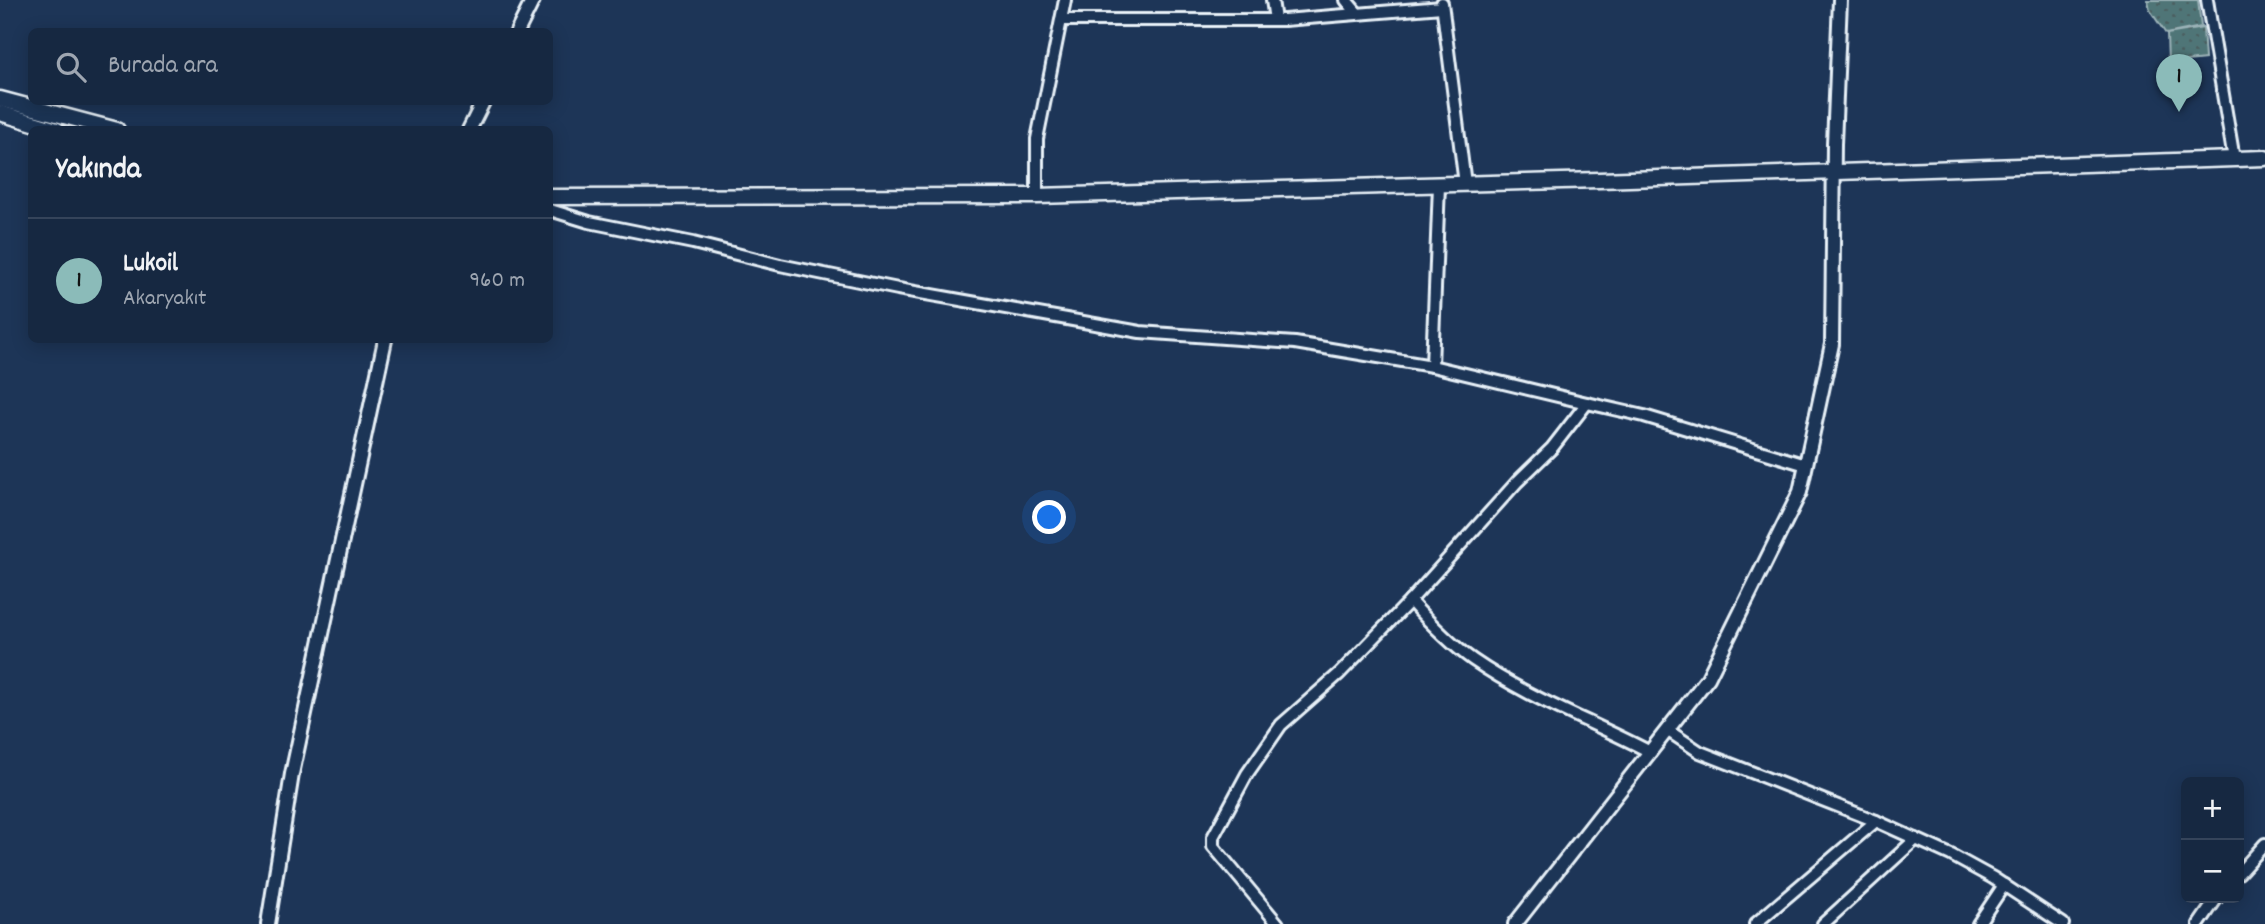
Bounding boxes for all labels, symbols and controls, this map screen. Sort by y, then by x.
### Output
search box [28,28,553,105]
icon: search [52,48,90,86]
text: Burada ara [108,48,218,85]
pin: 1 [2156,54,2202,112]
text: Yakında [56,150,141,193]
text: Lukoil [123,246,178,283]
text: 1 [76,265,82,298]
text: 960 m [470,265,525,298]
text: Akaryakıt [123,283,207,316]
your location [1032,500,1066,534]
map controls [2181,777,2244,903]
button: + [2181,777,2244,840]
button: − [2181,840,2244,903]

